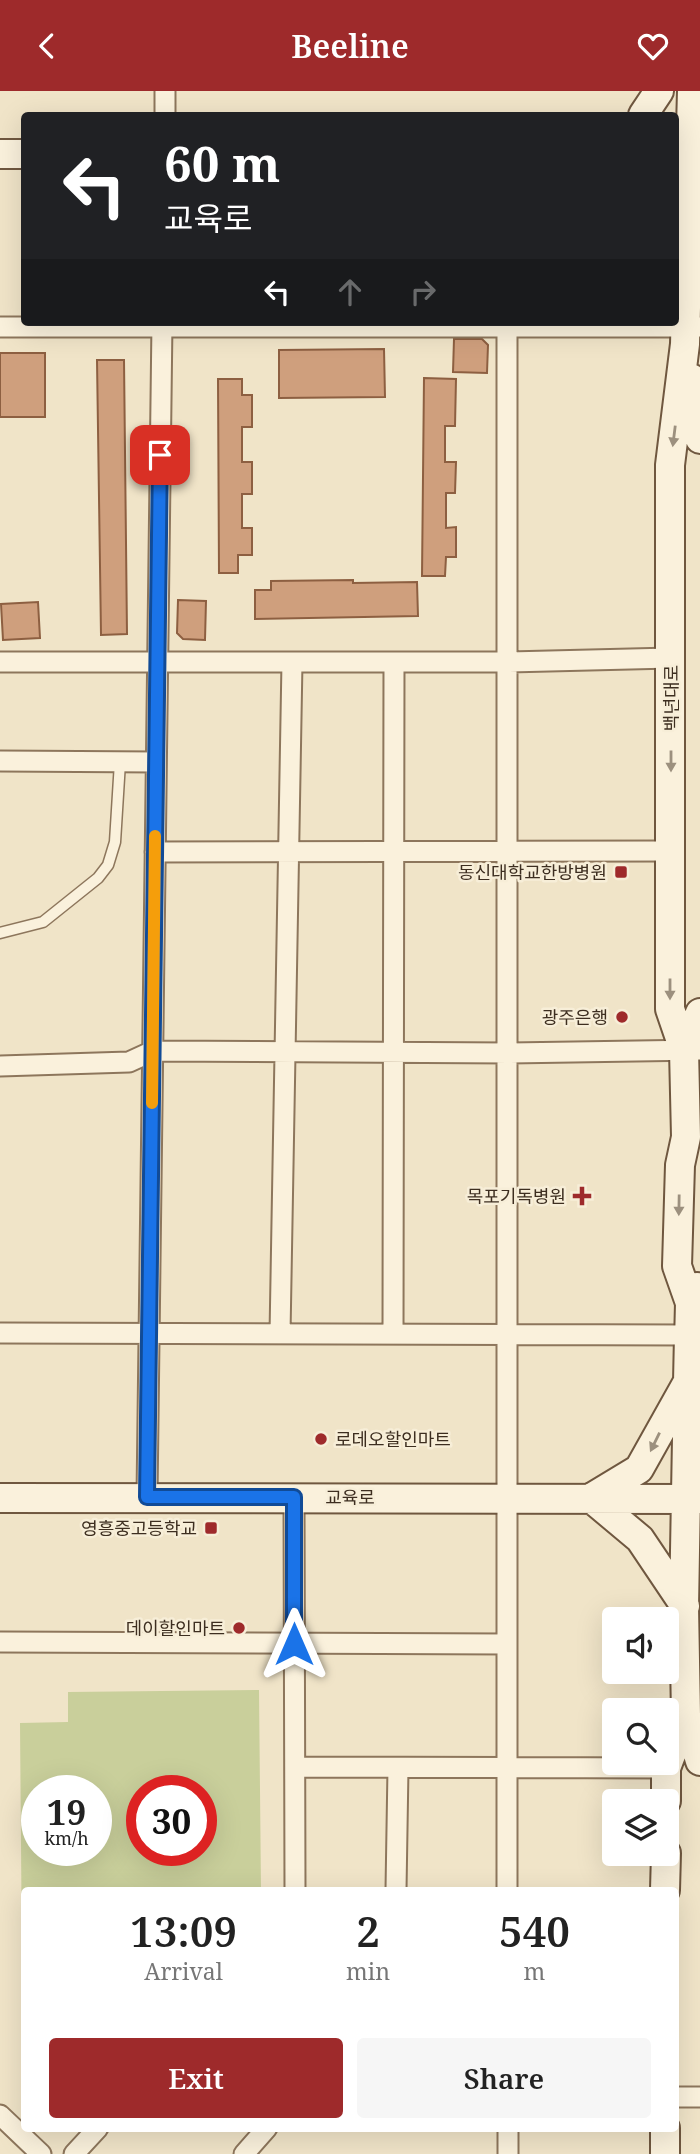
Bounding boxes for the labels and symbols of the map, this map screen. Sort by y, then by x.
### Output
pin [130,425,190,485]
one-way arrow [668,425,679,447]
street label: 백년대로 [659,665,683,731]
one-way arrow [665,751,677,773]
place label: 동신대학교한방병원 [458,860,607,884]
marker: 동신대학교한방병원 [613,864,629,880]
one-way arrow [664,978,676,1000]
place label: 광주은행 [542,1005,608,1029]
marker: 광주은행 [614,1009,630,1025]
place label: 목포기독병원 [467,1184,566,1208]
marker: 목포기독병원 [572,1186,592,1206]
one-way arrow [673,1194,685,1216]
place label: 로데오할인마트 [335,1427,451,1451]
marker: 로데오할인마트 [313,1431,329,1447]
one-way arrow [650,1432,661,1452]
street label: 교육로 [325,1485,375,1509]
place label: 영흥중고등학교 [81,1516,197,1540]
marker: 영흥중고등학교 [203,1520,219,1536]
position arrow [257,1607,331,1681]
place label: 데이할인마트 [126,1616,225,1640]
marker: 데이할인마트 [231,1620,247,1636]
speed limit sign: 30 [126,1775,217,1866]

